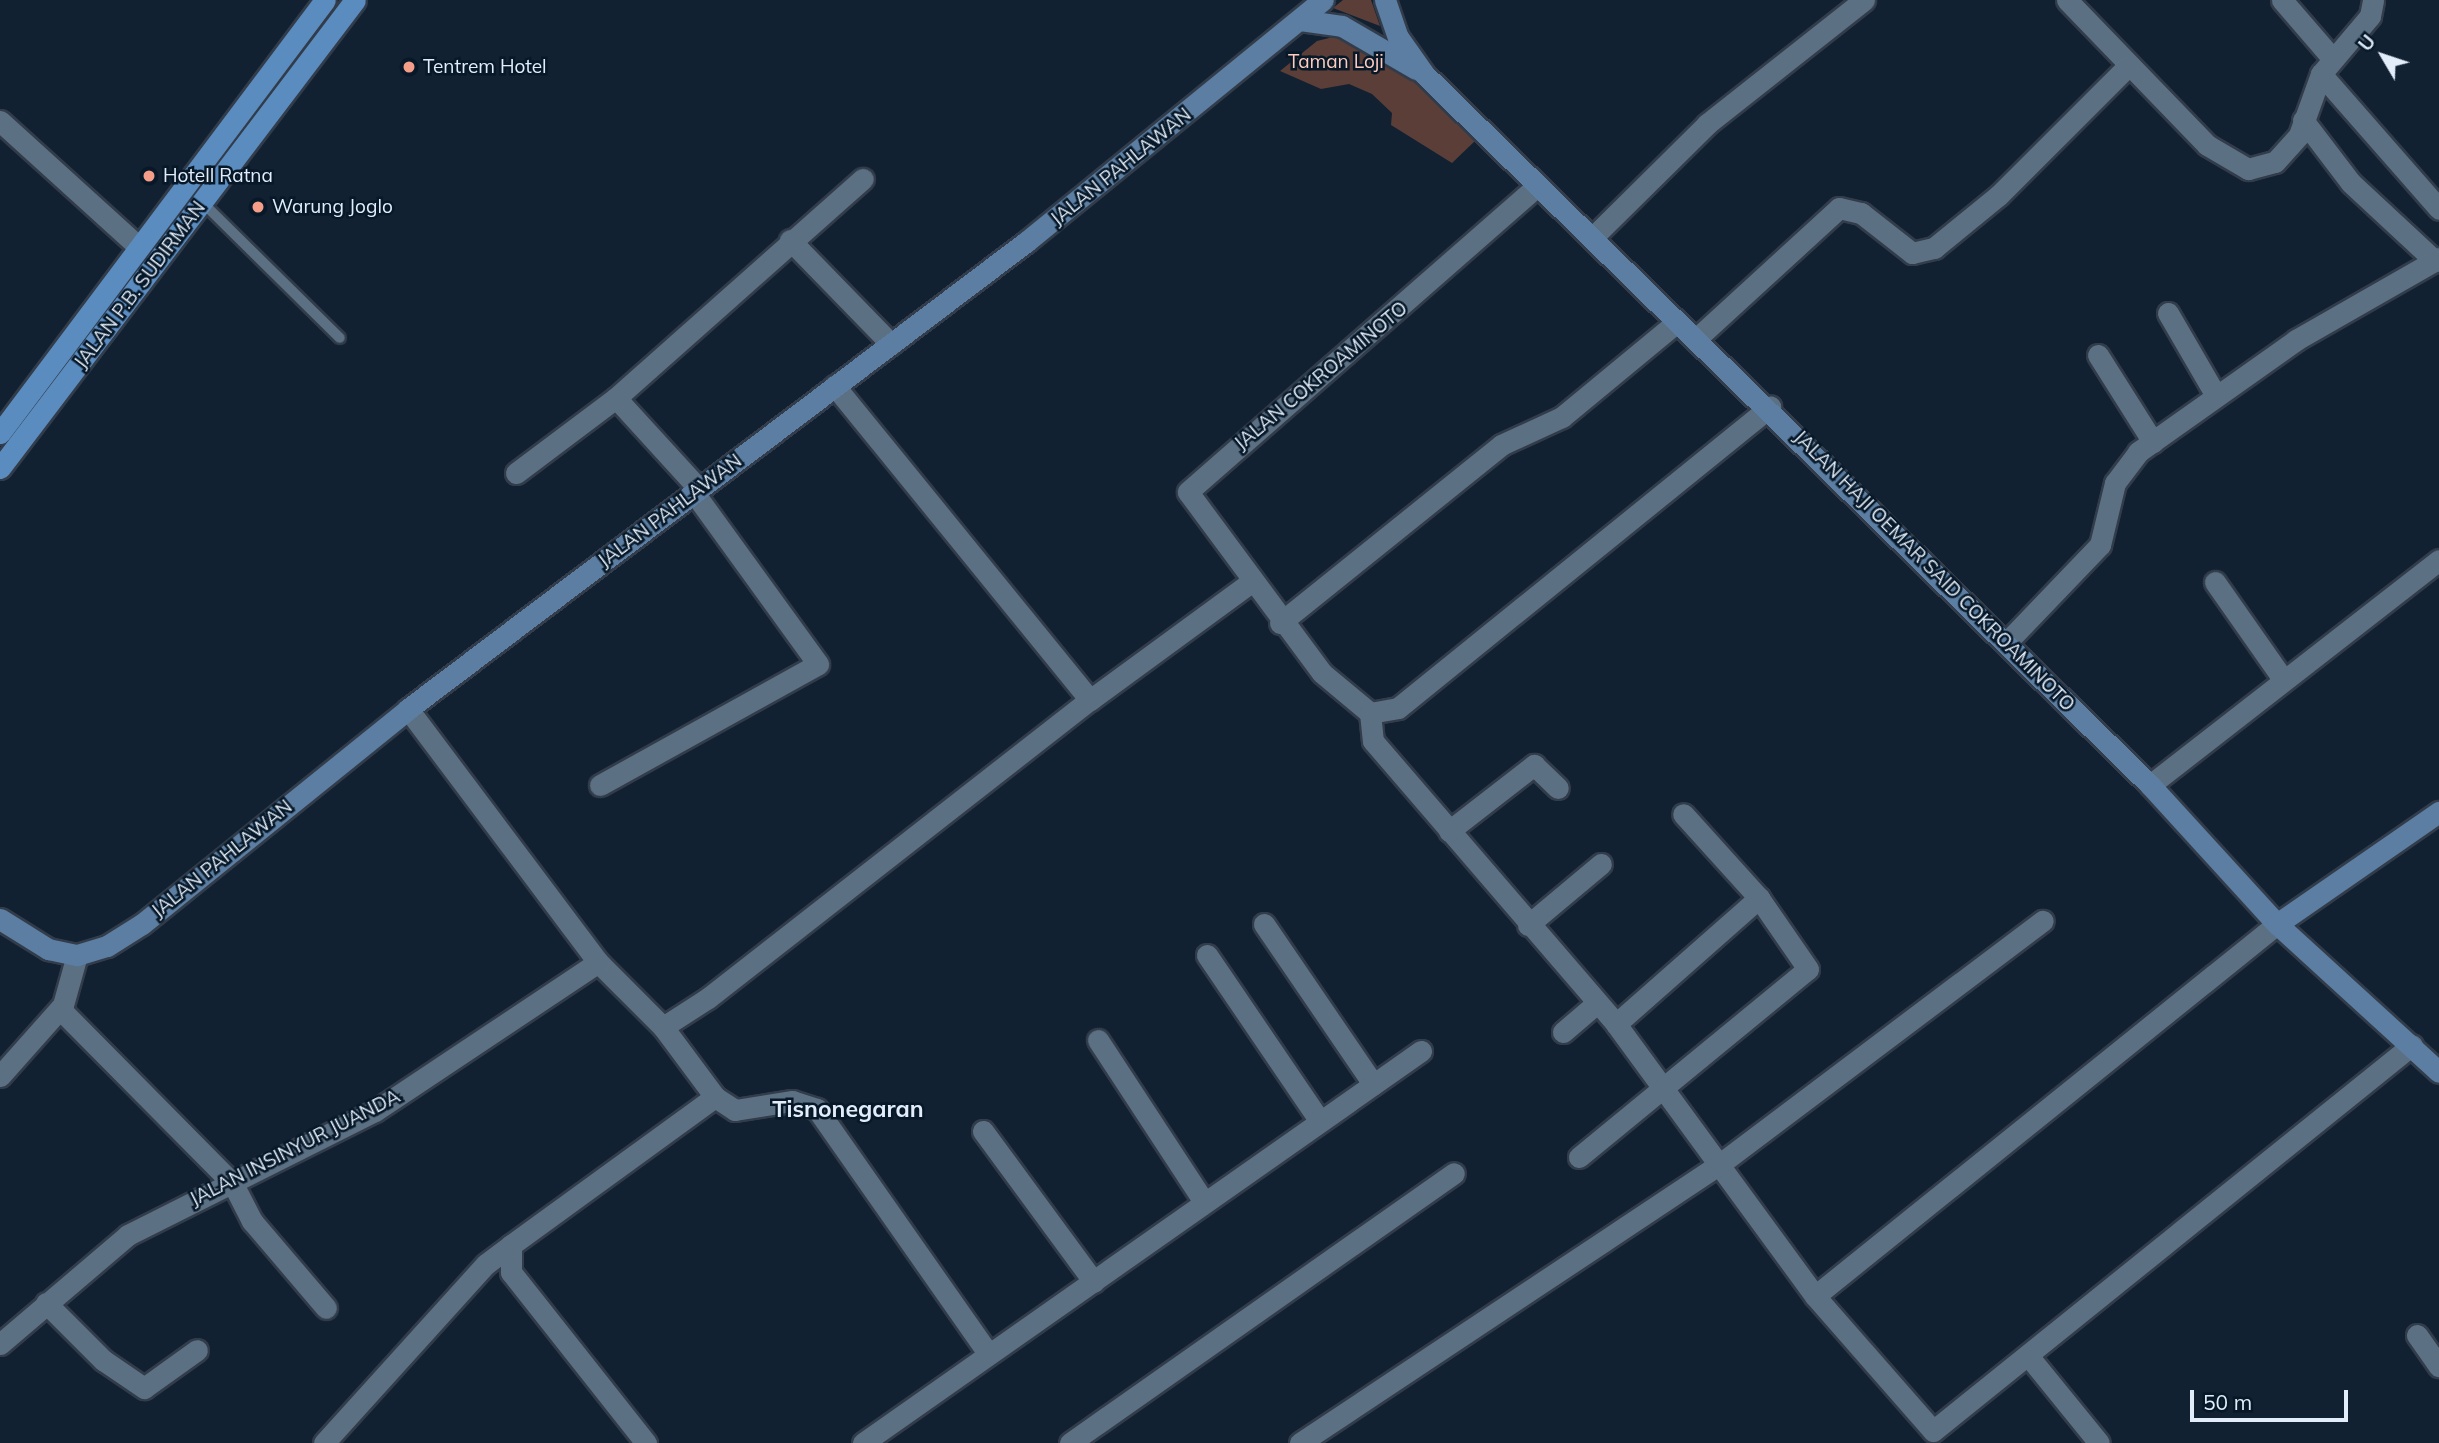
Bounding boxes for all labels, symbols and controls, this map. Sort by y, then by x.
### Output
north arrow [2348,21,2418,91]
text: U [2353,30,2380,56]
park label: Taman Loji [1288,51,1384,73]
place label: Tentrem Hotel [423,56,547,78]
marker: Tentrem Hotel [401,59,417,75]
street label: JALAN PAHLAWAN [1046,103,1196,231]
place label: Hotell Ratna [163,165,273,187]
marker: Hotell Ratna [141,168,157,184]
place label: Warung Joglo [272,196,393,218]
street label: JALAN P.B. SUDIRMAN [70,197,210,373]
marker: Warung Joglo [250,199,266,215]
street label: JALAN COKROAMINOTO [1230,297,1412,455]
street label: JALAN HAJI OEMAR SAID COKROAMINOTO [1789,426,2079,716]
street label: JALAN PAHLAWAN [594,450,746,572]
street label: JALAN PAHLAWAN [147,795,297,923]
street label: JALAN INSINYUR JUANDA [186,1085,404,1211]
district label: Tisnonegaran [772,1095,924,1123]
scale bar [2194,1376,2352,1420]
text: 50 m [2203,1389,2252,1415]

